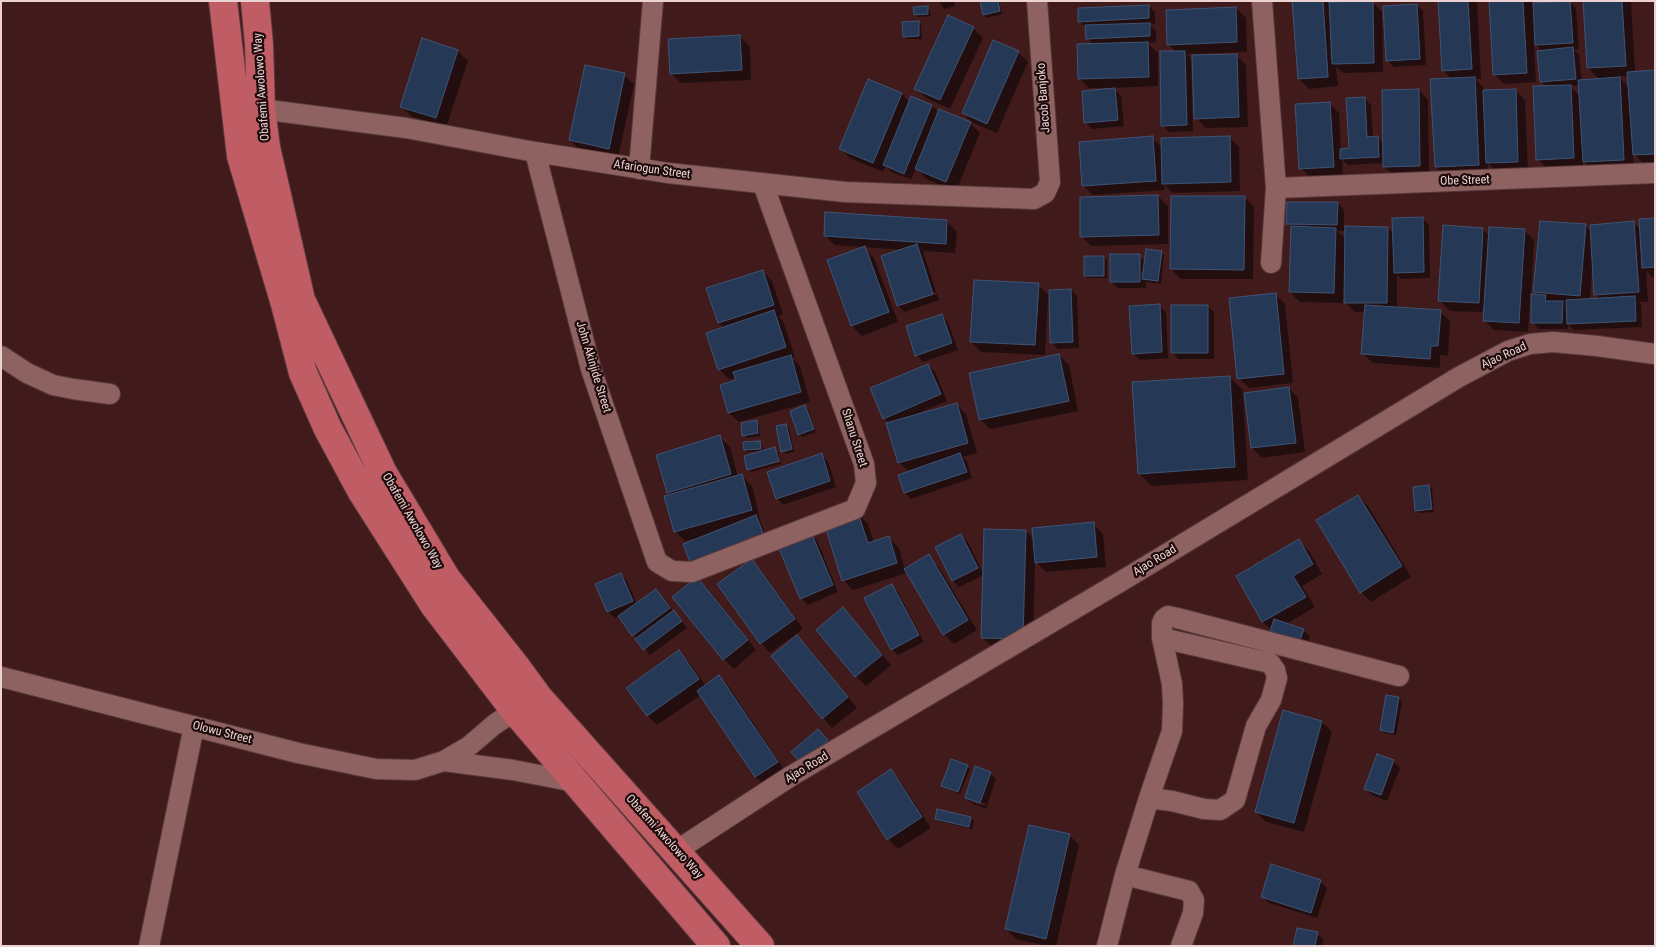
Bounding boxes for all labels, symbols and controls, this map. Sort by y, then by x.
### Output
street label: Obafemi Awolowo Way [251,33,273,141]
street label: Jacob Banjoko [1034,63,1054,133]
street label: Afariogun Street [613,157,691,183]
street label: Obe Street [1440,173,1490,189]
street label: John Akinjide Street [572,319,614,415]
street label: Ajao Road [1479,340,1529,372]
street label: Shanu Street [838,407,870,469]
street label: Obafemi Awolowo Way [379,471,445,571]
street label: Ajao Road [1131,542,1179,580]
street label: Olowu Street [191,719,253,747]
street label: Ajao Road [783,749,831,787]
street label: Obafemi Awolowo Way [622,792,706,882]

